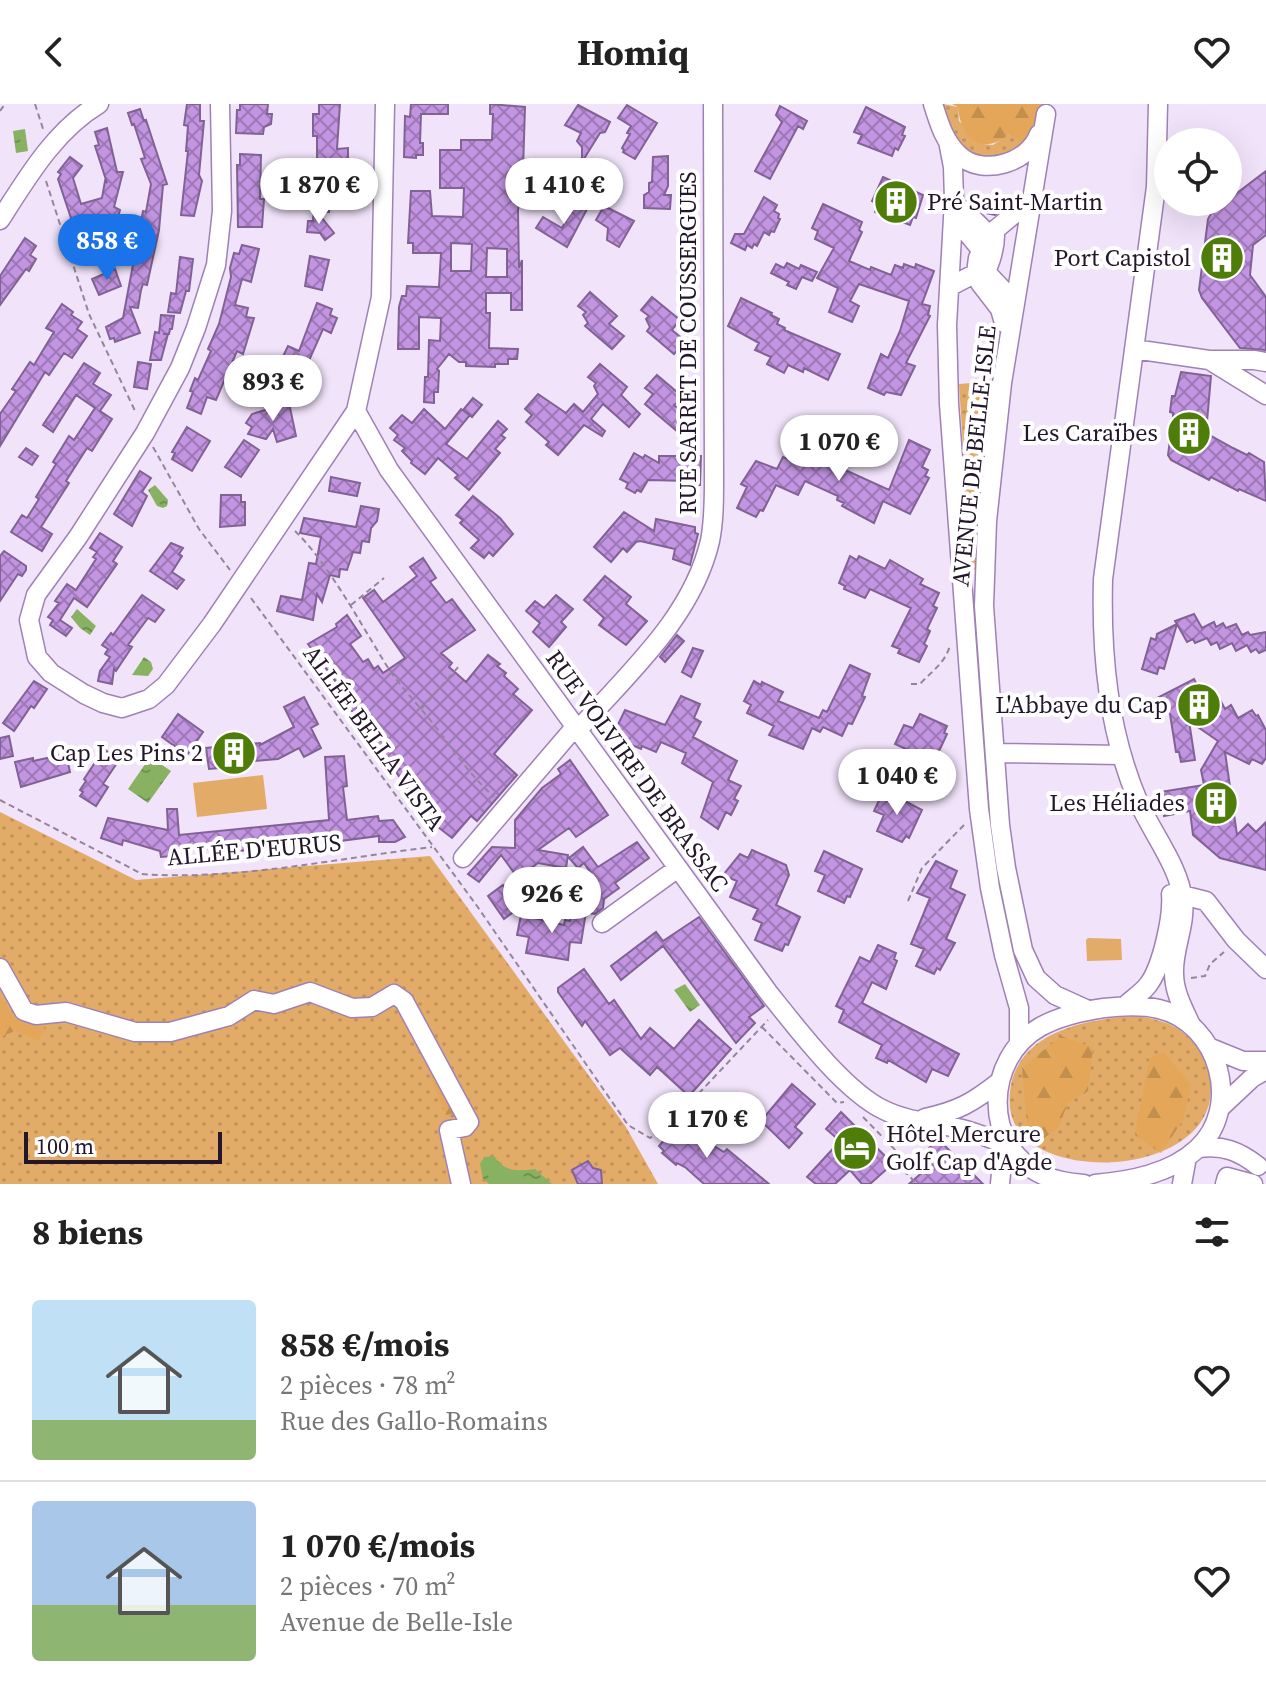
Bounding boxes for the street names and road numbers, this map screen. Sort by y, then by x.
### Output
street label: RUE SARRET DE COUSSERGUES [671,171,704,515]
street label: AVENUE DE BELLE-ISLE [943,324,1004,588]
street label: ALLÉE BELLA VISTA [296,638,453,837]
street label: RUE VOLVIRE DE BRASSAC [538,643,736,898]
street label: ALLÉE D'EURUS [166,825,342,874]

